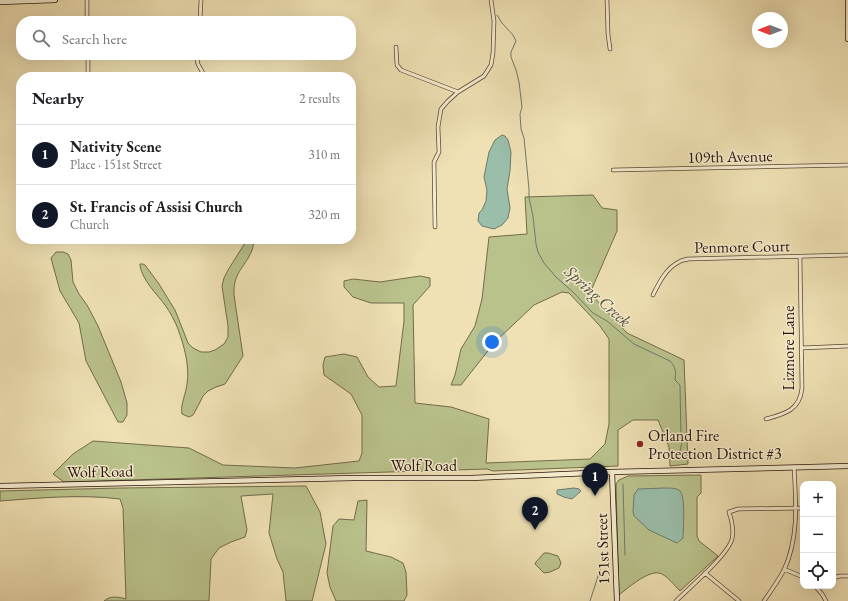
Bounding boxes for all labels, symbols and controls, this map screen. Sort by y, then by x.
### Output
north arrow [752,12,788,48]
search box [16,16,356,60]
icon: search [30,27,52,49]
text: Search here [62,29,127,48]
text: Nearby [32,87,84,109]
text: 2 results [299,90,340,107]
text: Nativity Scene [70,137,161,156]
street label: 109th Avenue [687,145,773,168]
text: 1 [42,146,48,163]
text: 310 m [309,146,340,163]
text: Place · 151st Street [70,156,162,173]
text: St. Francis of Assisi Church [70,197,243,216]
text: 2 [42,206,48,223]
text: 320 m [309,206,340,223]
text: Church [70,216,109,233]
street label: Penmore Court [694,235,790,258]
water label: Spring Creek [559,260,636,332]
street label: Lizmore Lane [778,306,799,390]
your location [482,332,502,352]
place label: Orland Fire Protection District #3 [648,425,782,464]
marker: Orland Fire Protection District #3 [635,439,645,449]
street label: Wolf Road [391,455,458,476]
street label: Wolf Road [67,460,134,483]
pin: 1 [582,463,608,496]
map controls [800,481,836,589]
button: + [800,481,836,517]
pin: 2 [522,497,548,530]
street label: 151st Street [591,513,614,585]
button: − [800,517,836,553]
button: locate [800,553,836,589]

